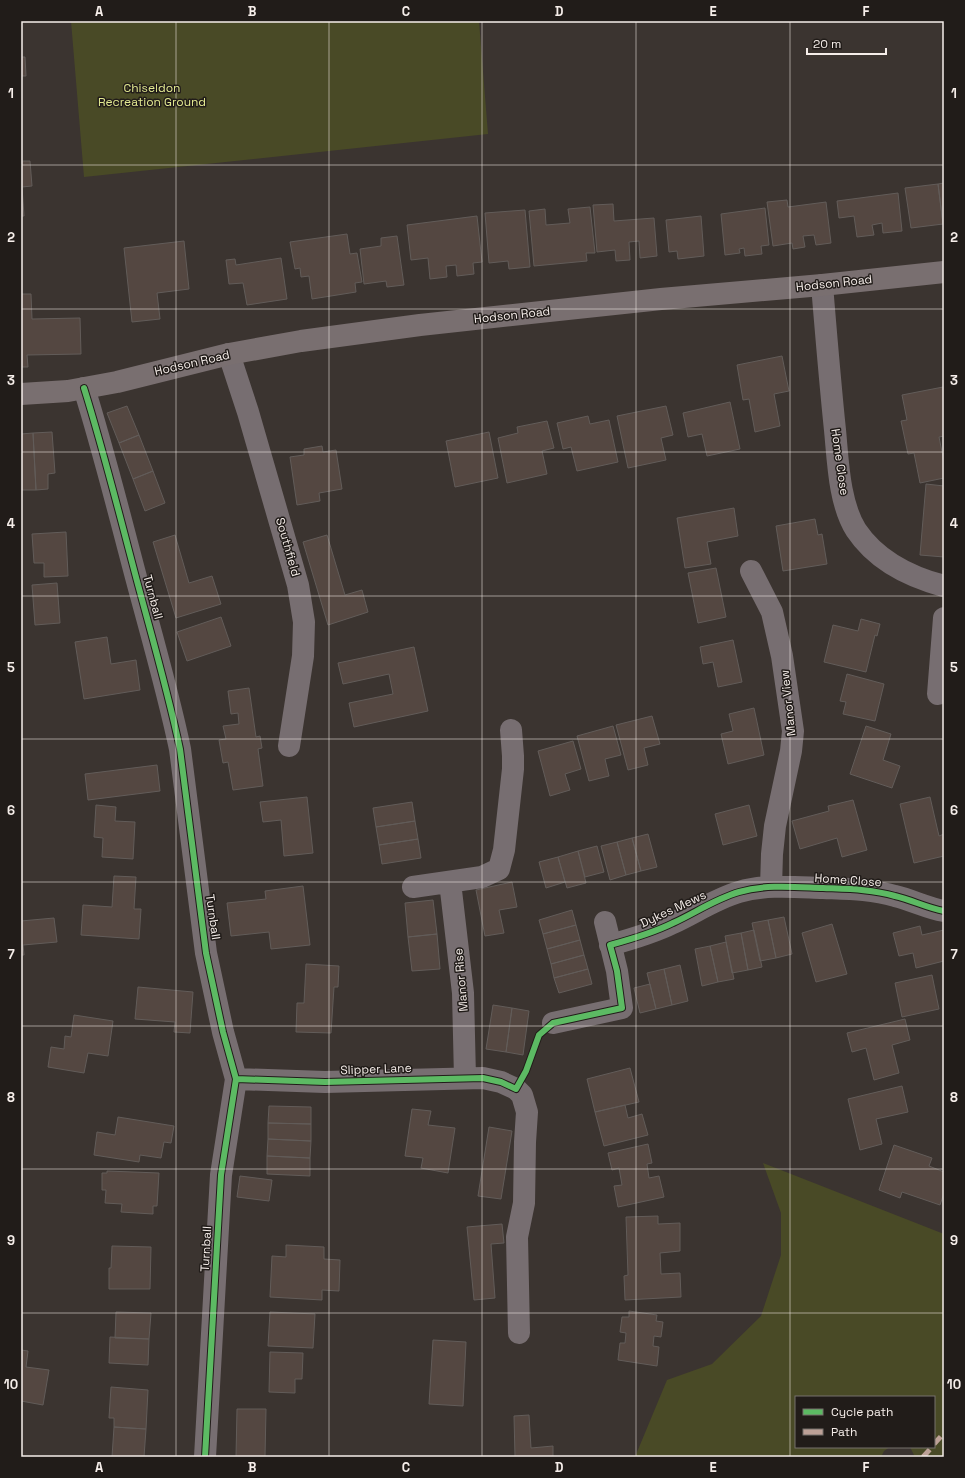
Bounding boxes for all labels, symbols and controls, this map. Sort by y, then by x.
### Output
text: A [95,3,104,20]
text: B [248,3,257,20]
text: C [402,3,410,20]
text: D [555,3,564,20]
text: E [709,3,717,20]
text: F [863,3,870,20]
scale bar [807,30,886,56]
text: 20 m [813,36,841,52]
park label: Chiseldon Recreation Ground [98,80,206,110]
text: 1 [8,85,14,102]
text: 1 [951,85,957,102]
text: 2 [7,229,15,246]
text: 2 [950,229,958,246]
street label: Hodson Road [795,271,873,295]
street label: Hodson Road [473,303,551,327]
street label: Hodson Road [153,347,231,379]
text: 3 [7,372,15,389]
text: 3 [950,372,958,389]
street label: Home Close [827,428,853,496]
text: 4 [7,515,15,532]
text: 4 [950,515,958,532]
street label: Southfield [272,516,304,578]
street label: Turnball [139,573,167,621]
text: 5 [7,659,15,676]
text: 5 [950,659,958,676]
street label: Manor View [777,669,799,737]
text: 6 [7,802,15,819]
text: 6 [950,802,958,819]
street label: Home Close [814,870,882,890]
street label: Dykes Mews [637,887,709,931]
street label: Turnball [202,893,224,941]
text: 7 [7,946,15,963]
text: 7 [950,946,958,963]
street label: Manor Rise [450,948,472,1012]
street label: Slipper Lane [340,1060,412,1078]
text: 8 [7,1089,15,1106]
text: 8 [950,1089,958,1106]
street label: Turnball [197,1226,215,1272]
text: 9 [7,1232,15,1249]
text: 9 [950,1232,958,1249]
text: 10 [4,1376,18,1393]
text: 10 [947,1376,961,1393]
legend [795,1396,935,1448]
text: Cycle path [831,1404,893,1420]
text: Path [831,1424,857,1440]
text: A [95,1459,104,1476]
text: B [248,1459,257,1476]
text: C [402,1459,410,1476]
text: D [555,1459,564,1476]
text: E [709,1459,717,1476]
text: F [863,1459,870,1476]

